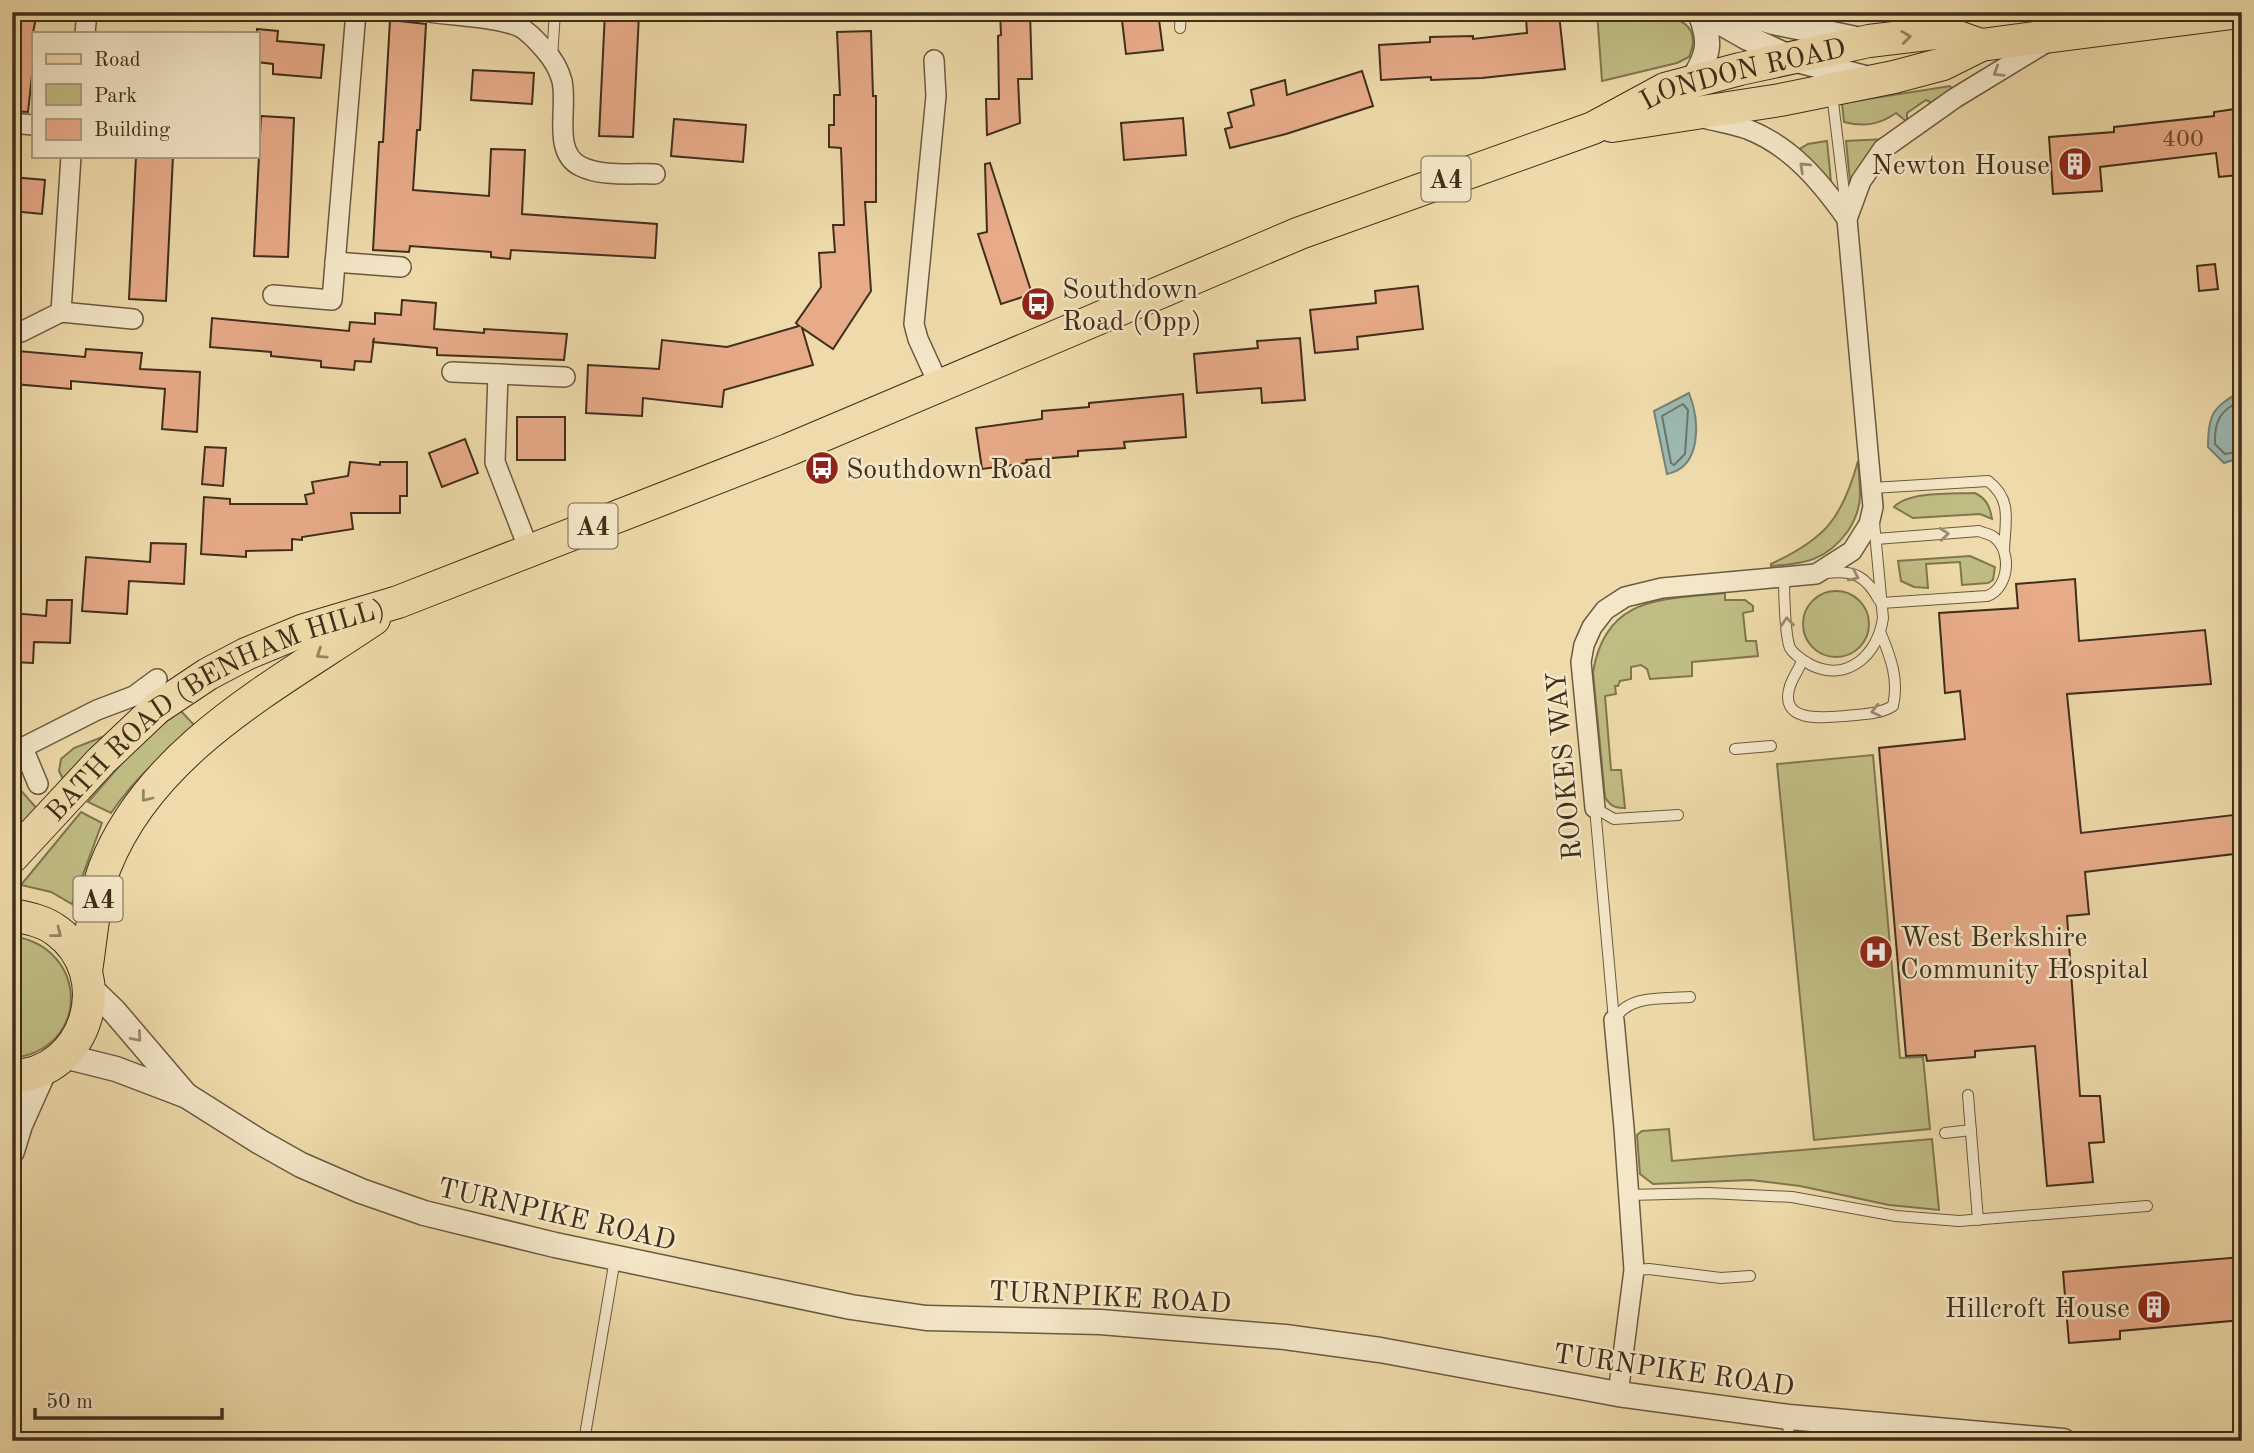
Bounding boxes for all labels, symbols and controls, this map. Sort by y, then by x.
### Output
one-way arrow [1900,29,1912,44]
legend [32,32,259,158]
street label: LONDON ROAD [1636,35,1849,117]
text: Road [94,50,141,71]
one-way arrow [1993,64,2006,77]
text: Park [94,86,137,107]
text: Building [94,120,171,141]
house number: 400 [2162,128,2204,152]
building icon: Newton House [2056,145,2094,183]
place label: Newton House [1871,153,2050,181]
road number: A4 [1422,156,1470,202]
one-way arrow [1799,162,1812,175]
place label: Southdown Road (Opp) [1062,277,1202,337]
bus stop icon: Southdown Road (Opp) [1019,285,1057,323]
bus stop icon: Southdown Road [803,449,841,487]
place label: Southdown Road [846,457,1052,485]
road number: A4 [568,504,618,548]
one-way arrow [1939,527,1950,542]
one-way arrow [1847,568,1859,582]
street label: BATH ROAD (BENHAM HILL) [42,596,389,828]
one-way arrow [1780,616,1795,627]
one-way arrow [316,646,329,659]
street label: ROOKES WAY [1544,670,1588,861]
one-way arrow [1871,703,1883,718]
one-way arrow [141,790,154,802]
road number: A4 [74,876,122,922]
one-way arrow [49,924,62,937]
place label: West Berkshire Community Hospital [1900,925,2149,985]
hospital icon: West Berkshire Community Hospital [1857,933,1895,971]
one-way arrow [129,1029,141,1042]
street label: TURNPIKE ROAD [435,1175,678,1257]
street label: TURNPIKE ROAD [988,1279,1232,1319]
building icon: Hillcroft House [2135,1288,2173,1326]
place label: Hillcroft House [1945,1296,2130,1324]
street label: TURNPIKE ROAD [1551,1341,1796,1403]
scale bar [35,1376,222,1420]
text: 50 m [46,1392,93,1413]

